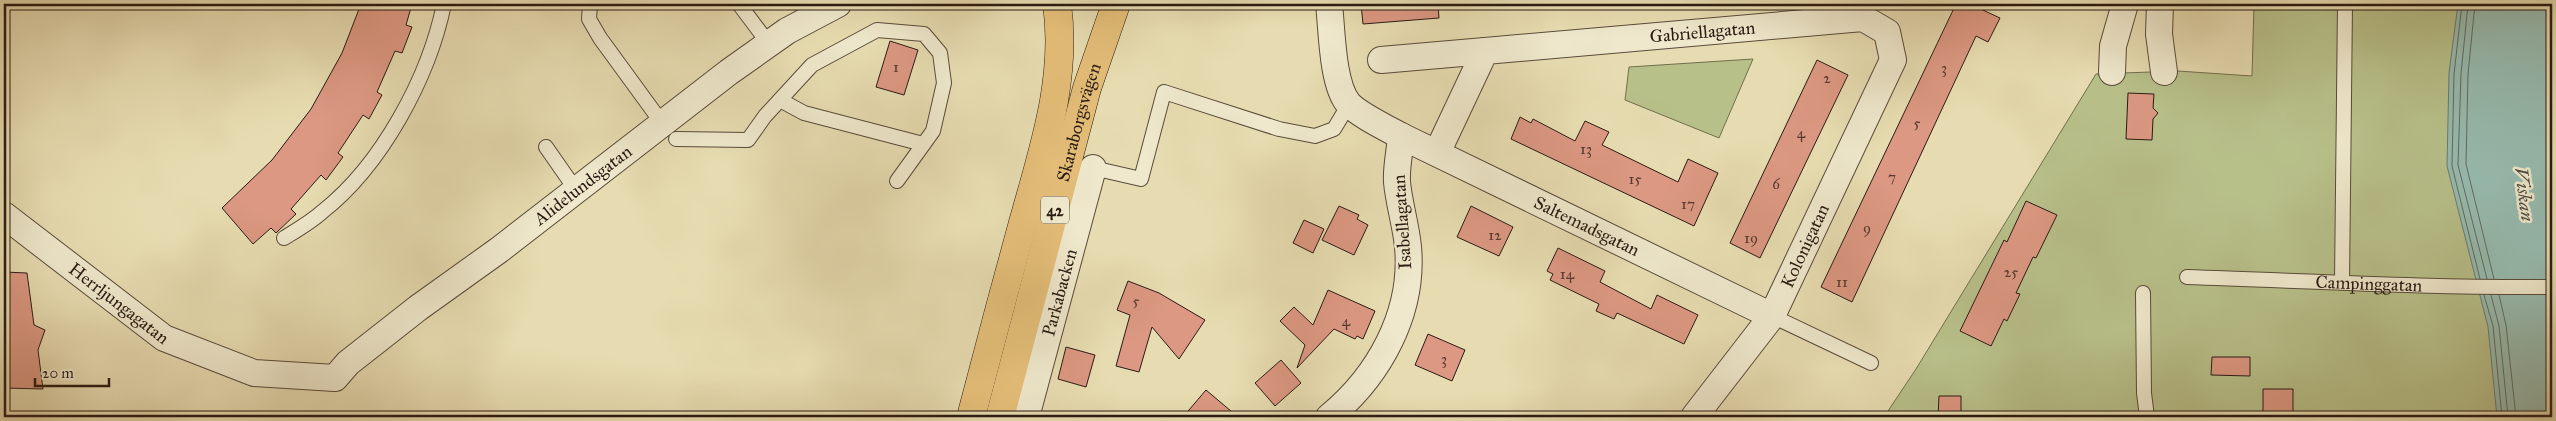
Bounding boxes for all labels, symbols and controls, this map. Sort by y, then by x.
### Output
street label: Gabriellagatan [1649,16,1756,48]
house number: 1 [893,58,899,76]
house number: 3 [1941,59,1947,77]
street label: Skaraborgsvägen [1052,60,1106,184]
house number: 2 [1823,69,1831,87]
house number: 5 [1914,114,1921,132]
house number: 4 [1797,124,1806,142]
street label: Alidelundsgatan [529,140,636,231]
house number: 13 [1580,140,1592,158]
water label: Viskan [2510,166,2539,223]
house number: 7 [1888,168,1896,186]
house number: 15 [1629,170,1641,188]
street label: Isabellagatan [1388,174,1417,270]
house number: 6 [1772,175,1781,193]
street label: Saltemadsgatan [1530,191,1643,261]
house number: 17 [1681,195,1695,213]
road number: 42 [1041,196,1069,224]
street label: Kolonigatan [1776,200,1835,292]
house number: 9 [1863,219,1871,237]
house number: 12 [1488,226,1502,244]
house number: 19 [1744,229,1758,247]
street label: Parkabacken [1037,246,1082,339]
street label: Herrljungagatan [64,258,174,349]
house number: 25 [2004,263,2018,281]
house number: 14 [1560,265,1575,283]
street label: Campinggatan [2315,271,2423,297]
house number: 11 [1836,273,1848,291]
house number: 5 [1133,292,1140,310]
house number: 4 [1342,312,1351,330]
house number: 3 [1441,350,1447,368]
scale bar [35,356,109,388]
text: 20 m [42,364,74,382]

